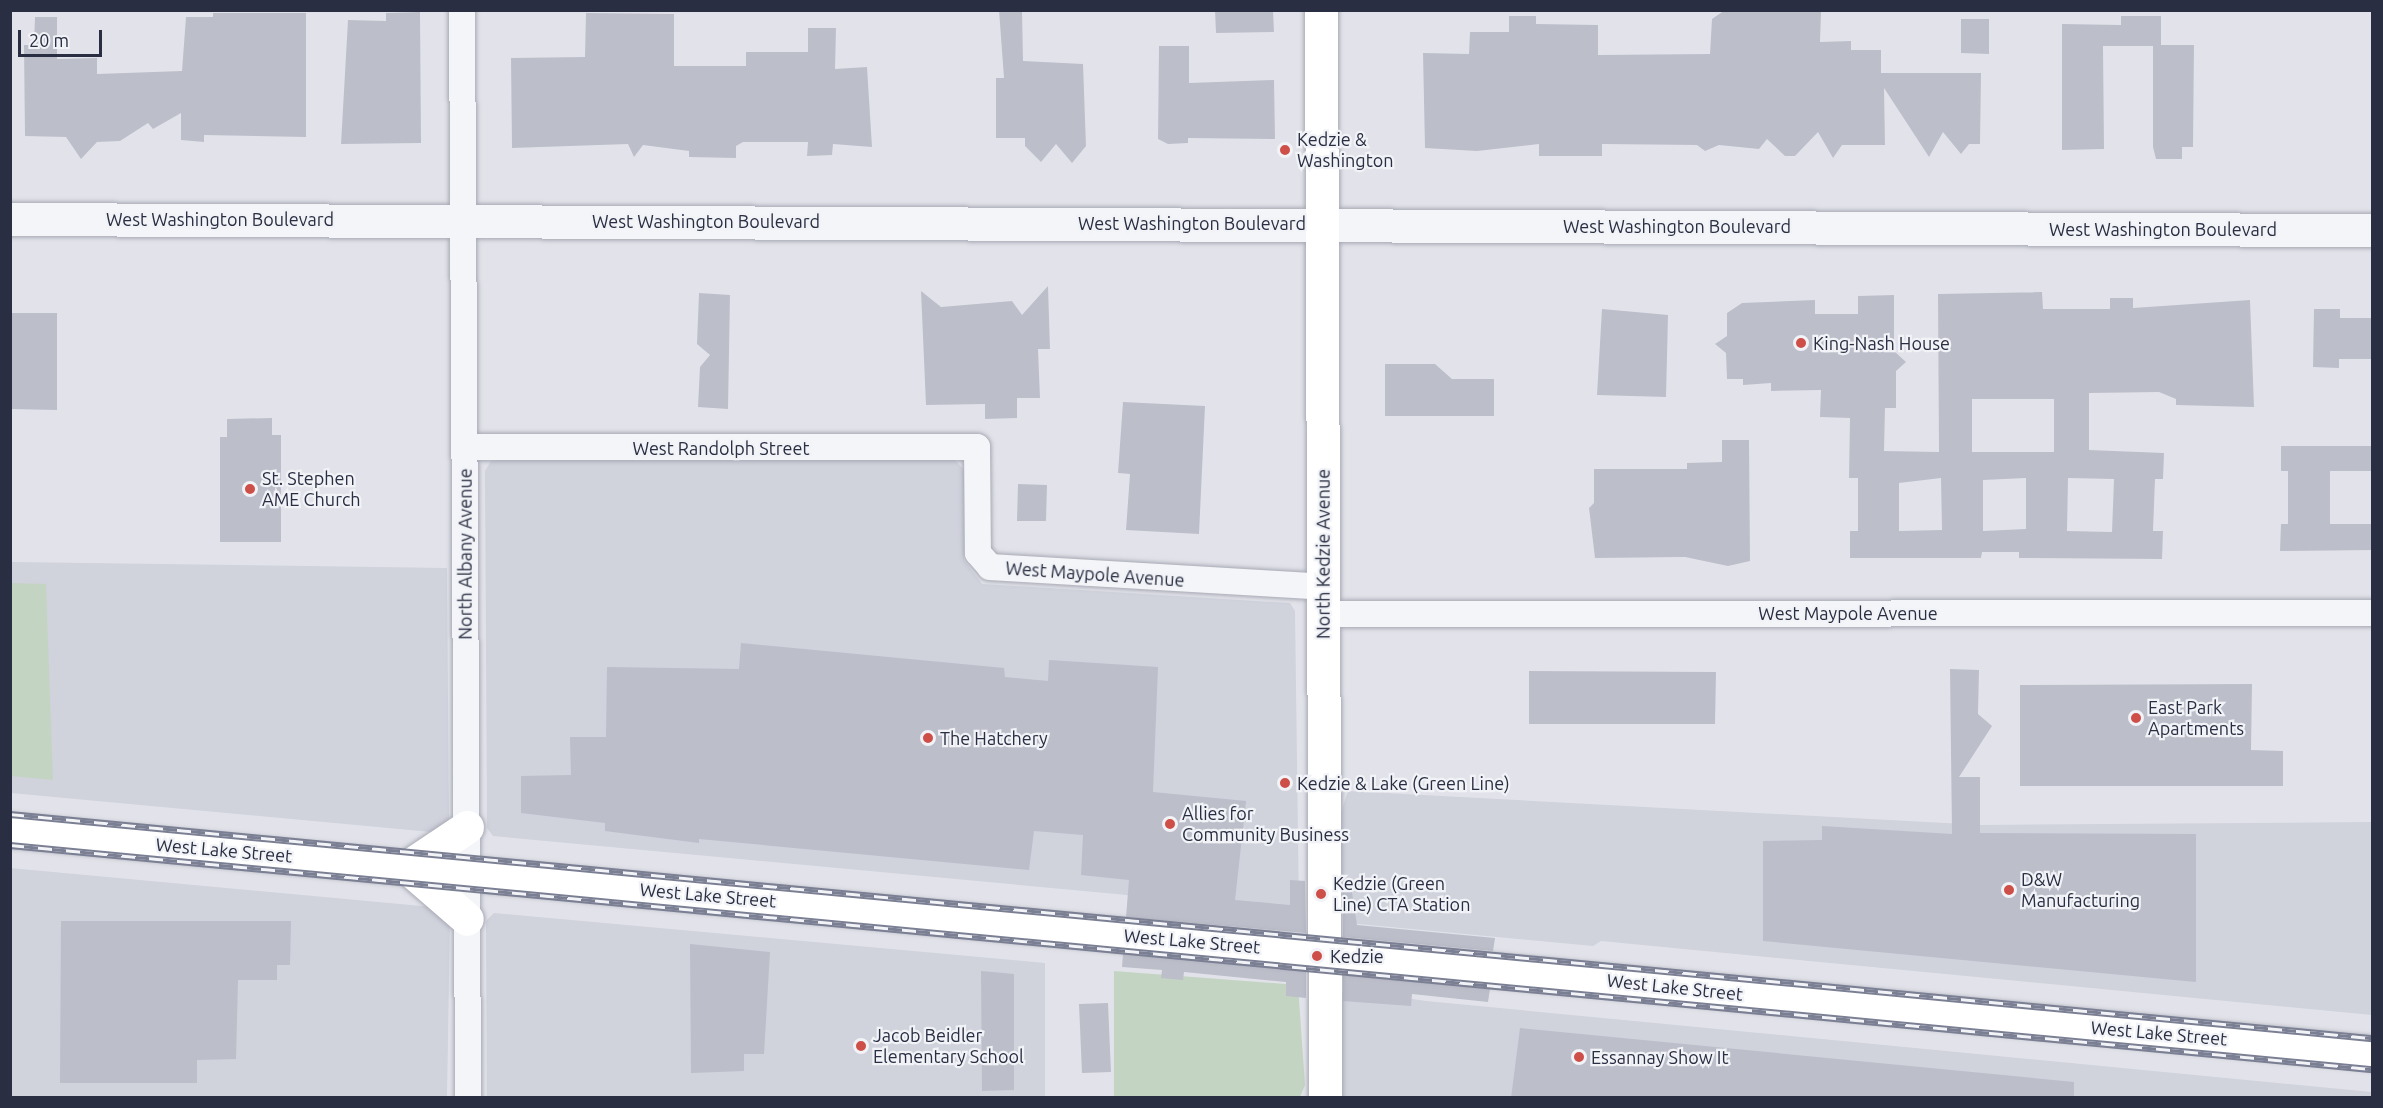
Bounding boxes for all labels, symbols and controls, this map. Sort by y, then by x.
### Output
scale bar [21,18,105,56]
text: 20 m [29,30,69,50]
place label: Kedzie & Washington [1297,129,1393,172]
marker: Kedzie & Washington [1278,143,1292,157]
street label: West Washington Boulevard [106,208,334,230]
street label: West Washington Boulevard [592,210,820,232]
street label: West Washington Boulevard [1078,212,1306,234]
street label: West Washington Boulevard [1563,215,1791,237]
street label: West Washington Boulevard [2049,218,2277,240]
place label: King-Nash House [1813,332,1950,354]
marker: King-Nash House [1794,336,1808,350]
street label: West Randolph Street [633,437,809,459]
place label: St. Stephen AME Church [262,468,361,510]
street label: North Albany Avenue [454,468,476,640]
street label: North Kedzie Avenue [1312,469,1334,639]
marker: St. Stephen AME Church [243,482,257,496]
street label: West Maypole Avenue [1005,557,1185,591]
street label: West Maypole Avenue [1758,602,1938,624]
place label: East Park Apartments [2148,697,2244,740]
marker: East Park Apartments [2129,711,2143,725]
place label: The Hatchery [940,727,1048,749]
marker: The Hatchery [921,731,935,745]
place label: Kedzie & Lake (Green Line) [1297,772,1510,794]
marker: Kedzie & Lake (Green Line) [1278,776,1292,790]
place label: Allies for Community Business [1182,803,1349,846]
marker: Allies for Community Business [1163,817,1177,831]
street label: West Lake Street [155,833,293,867]
place label: D&W Manufacturing [2021,869,2140,912]
place label: Kedzie (Green Line) CTA Station [1333,873,1470,916]
street label: West Lake Street [639,878,777,912]
marker: D&W Manufacturing [2002,883,2016,897]
marker: Kedzie (Green Line) CTA Station [1314,887,1328,901]
street label: West Lake Street [1123,924,1261,958]
place label: Kedzie [1330,945,1384,967]
marker: Kedzie [1308,947,1326,965]
street label: West Lake Street [1606,969,1744,1005]
street label: West Lake Street [2090,1016,2228,1050]
place label: Jacob Beidler Elementary School [873,1025,1024,1068]
marker: Jacob Beidler Elementary School [854,1039,868,1053]
place label: Essannay Show It [1591,1046,1729,1068]
marker: Essannay Show It [1572,1050,1586,1064]

